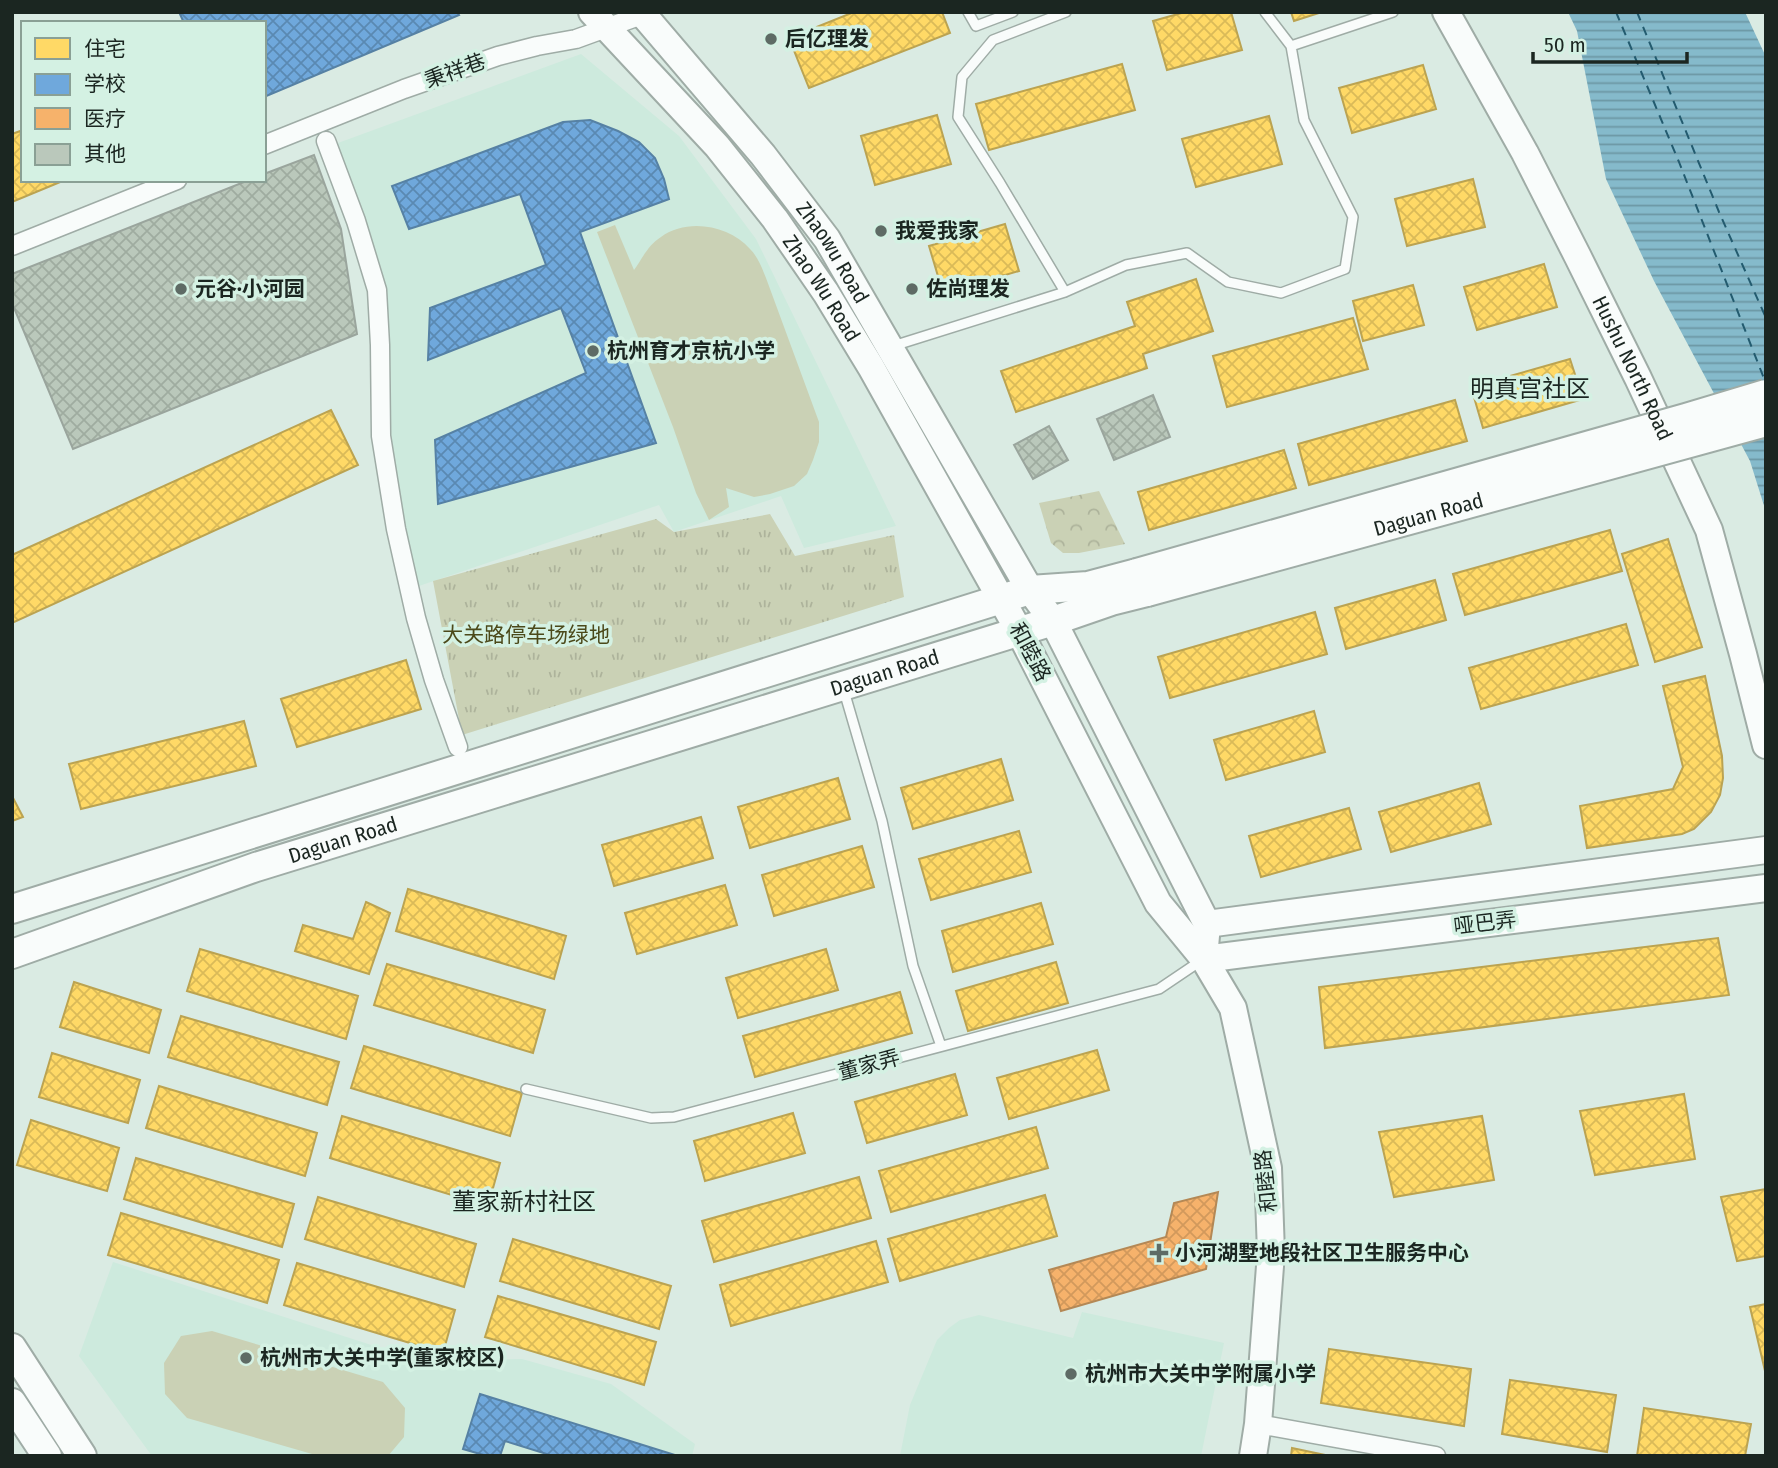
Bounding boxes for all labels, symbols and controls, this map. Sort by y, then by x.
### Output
legend [21,21,266,182]
scale bar [1533,21,1687,65]
place label: 后亿理发 [785,26,869,52]
marker: 后亿理发 [763,31,779,47]
text: 50 m [1544,32,1586,58]
text: 住宅 [84,36,126,62]
street label: 秉祥巷 [421,48,489,94]
text: 学校 [84,71,126,97]
text: 医疗 [84,106,126,132]
text: 其他 [84,141,126,167]
street label: Zhaowu Road [790,197,874,308]
place label: 我爱我家 [895,218,979,244]
marker: 我爱我家 [873,223,889,239]
street label: Zhao Wu Road [777,230,866,347]
place label: 元谷·小河园 [195,276,305,302]
place label: 佐尚理发 [926,276,1010,302]
marker: 元谷·小河园 [173,281,189,297]
marker: 佐尚理发 [904,281,920,297]
street label: Hushu North Road [1586,292,1678,444]
place label: 杭州育才京杭小学 [607,338,775,364]
marker: 杭州育才京杭小学 [585,343,601,359]
district label: 明真宫社区 [1470,375,1590,403]
street label: Daguan Road [1371,487,1486,542]
street label: 和睦路 [1004,618,1056,686]
park label: 大关路停车场绿地 [442,622,610,648]
street label: Daguan Road [827,644,942,702]
street label: Daguan Road [285,811,401,869]
street label: 哑巴弄 [1452,906,1518,940]
street label: 董家弄 [835,1044,903,1086]
street label: 和睦路 [1250,1148,1282,1214]
district label: 董家新村社区 [452,1188,596,1216]
place label: 小河湖墅地段社区卫生服务中心 [1175,1240,1469,1266]
marker: 小河湖墅地段社区卫生服务中心 [1149,1243,1169,1263]
place label: 杭州市大关中学(董家校区) [260,1345,504,1371]
marker: 杭州市大关中学(董家校区) [238,1350,254,1366]
place label: 杭州市大关中学附属小学 [1085,1361,1316,1387]
marker: 杭州市大关中学附属小学 [1063,1366,1079,1382]

